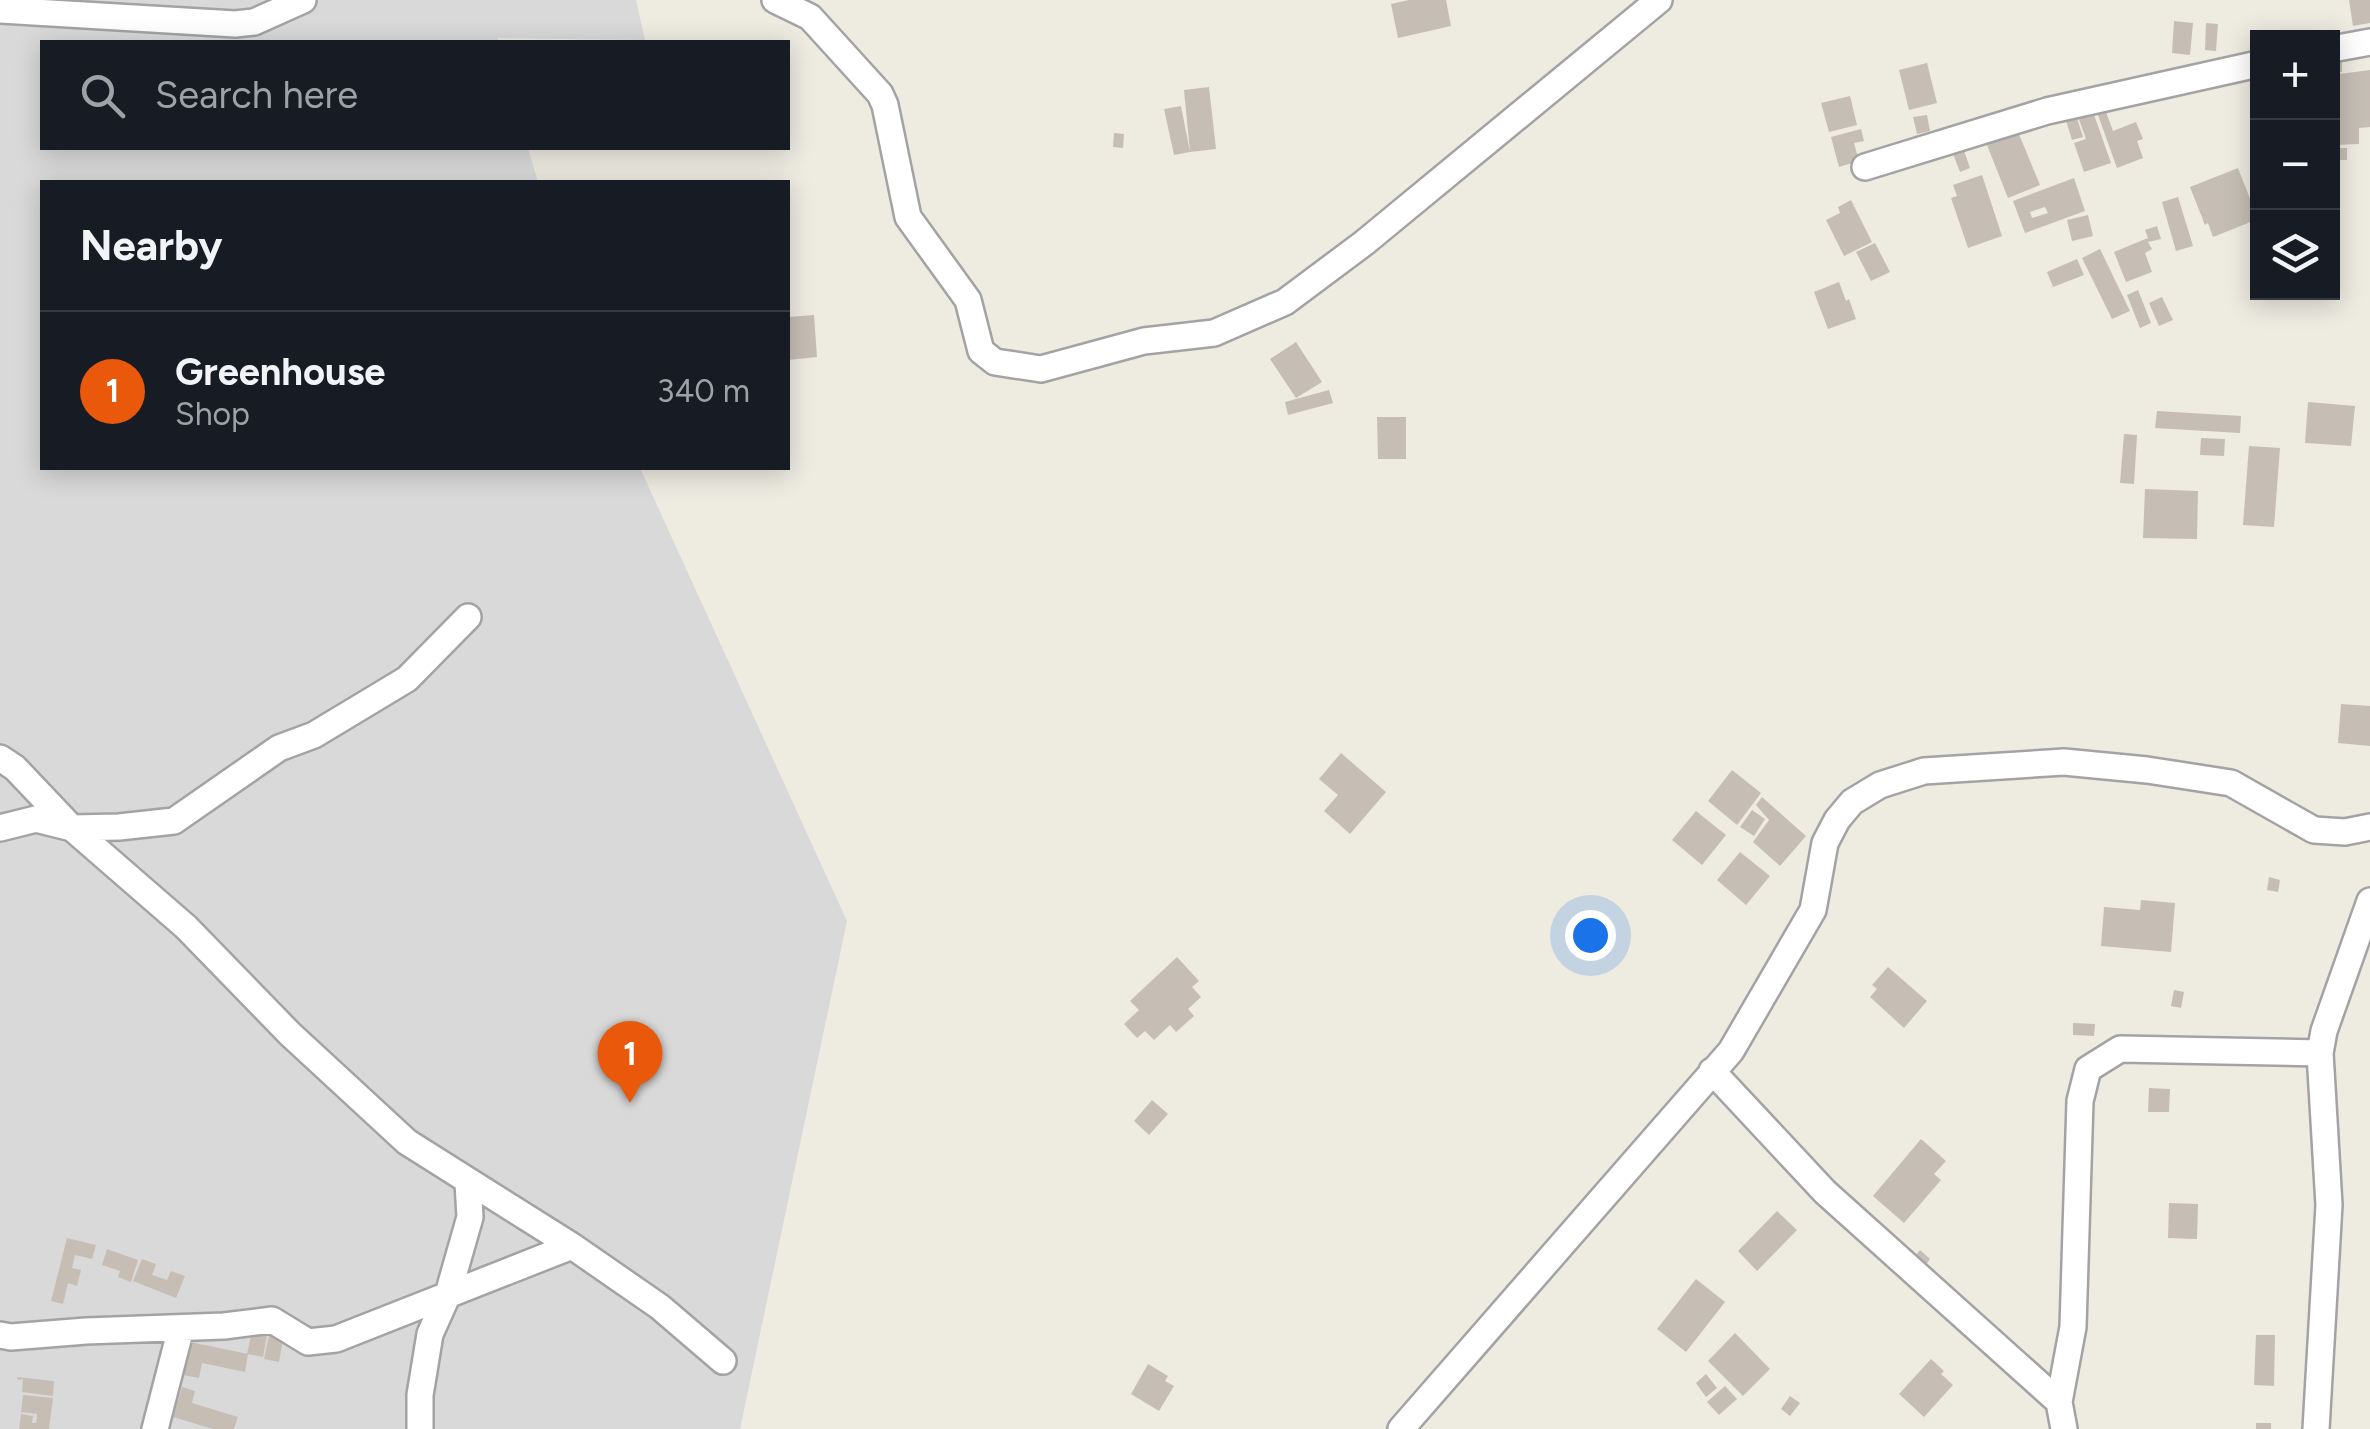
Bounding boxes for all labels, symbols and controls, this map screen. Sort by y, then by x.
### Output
map controls [2250,30,2340,300]
button: + [2250,30,2340,120]
search box [40,40,790,150]
icon: search [75,68,130,123]
text: Search here [155,72,358,118]
button: − [2250,120,2340,210]
button: layers [2250,210,2340,300]
text: Nearby [80,220,222,271]
text: Greenhouse [175,349,385,395]
text: 1 [106,372,119,410]
text: 340 m [657,372,750,410]
text: Shop [175,395,250,433]
your location [1565,910,1616,961]
pin: 1 [598,1020,662,1103]

